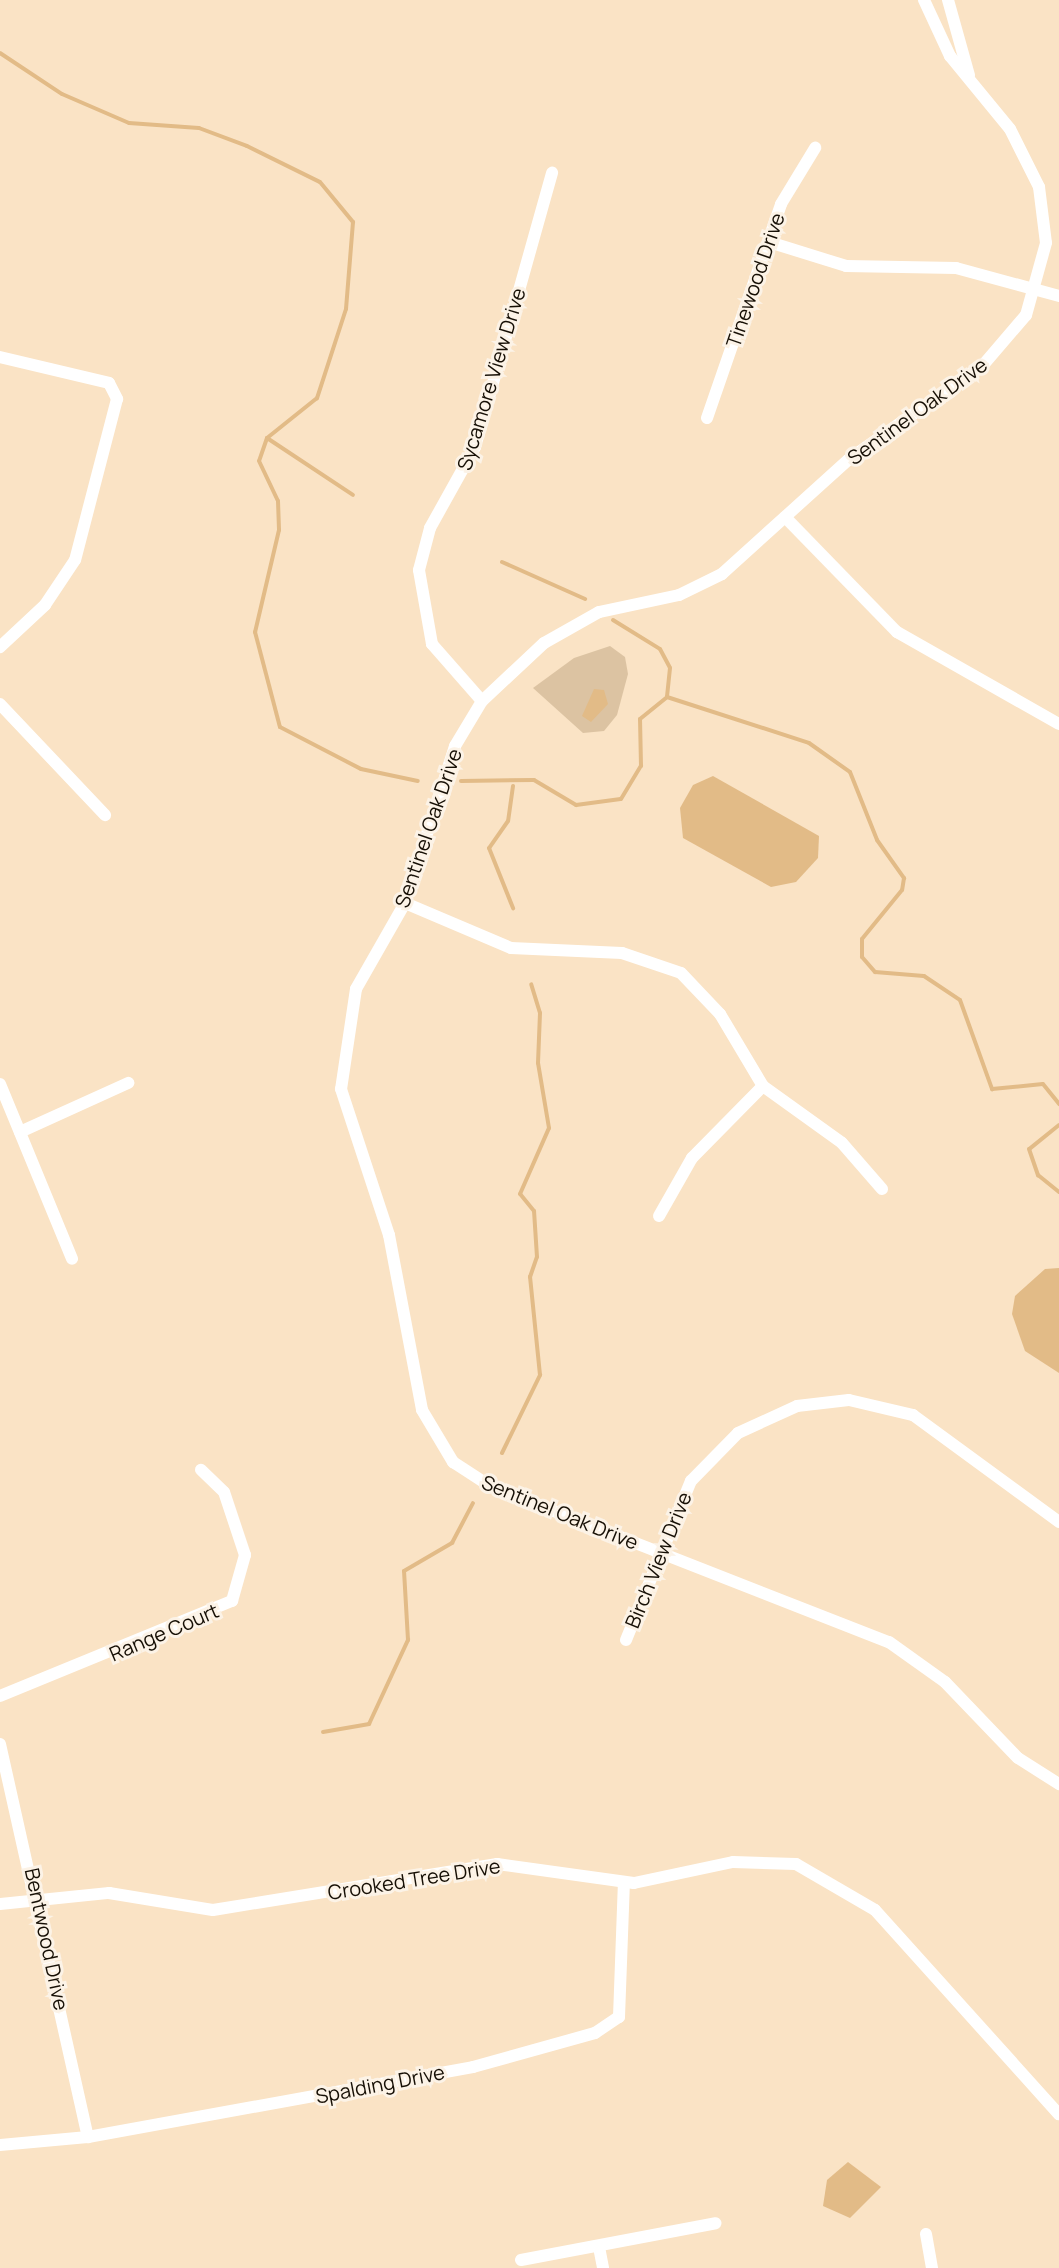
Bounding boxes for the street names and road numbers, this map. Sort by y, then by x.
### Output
street label: Tinewood Drive [721,209,789,351]
street label: Sycamore View Drive [452,285,530,473]
street label: Sentinel Oak Drive [843,352,991,470]
street label: Sentinel Oak Drive [390,745,466,911]
street label: Sentinel Oak Drive [478,1470,642,1554]
street label: Birch View Drive [620,1488,696,1632]
street label: Range Court [106,1598,222,1666]
street label: Crooked Tree Drive [326,1854,502,1904]
street label: Bentwood Drive [20,1866,74,2012]
street label: Spalding Drive [313,2060,447,2108]

